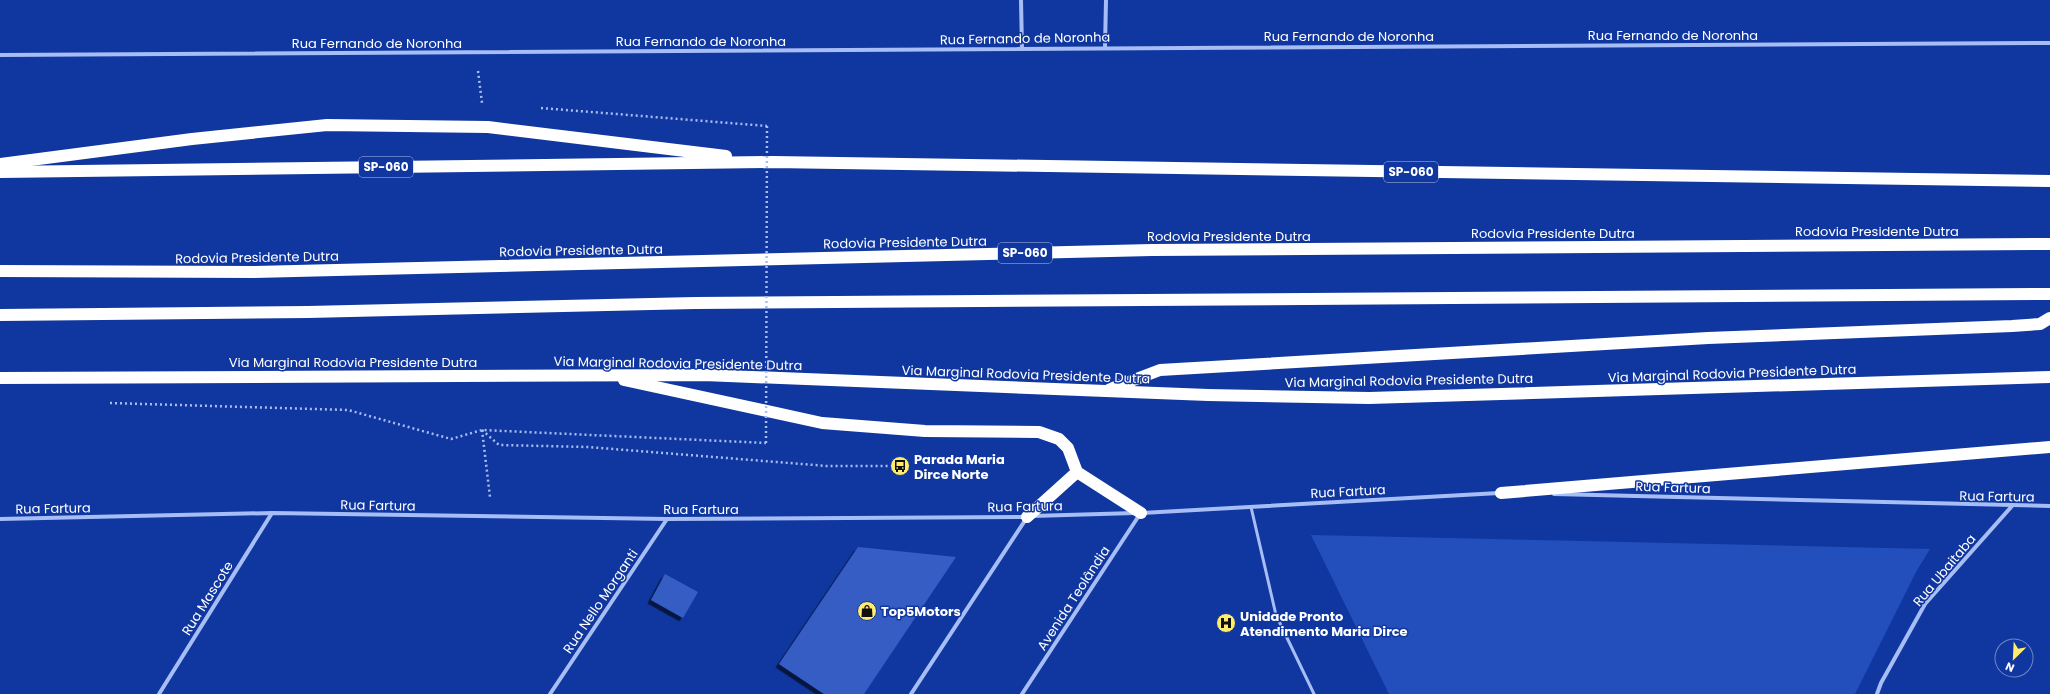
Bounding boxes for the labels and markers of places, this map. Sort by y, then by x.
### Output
place label: Parada Maria Dirce Norte [914,450,1005,484]
bus stop icon: Parada Maria Dirce Norte [889,455,911,477]
shop icon: Top5Motors [856,600,878,622]
place label: Top5Motors [881,602,961,621]
place label: Unidade Pronto Atendimento Maria Dirce [1240,607,1408,641]
hospital icon: Unidade Pronto Atendimento Maria Dirce [1215,612,1237,634]

